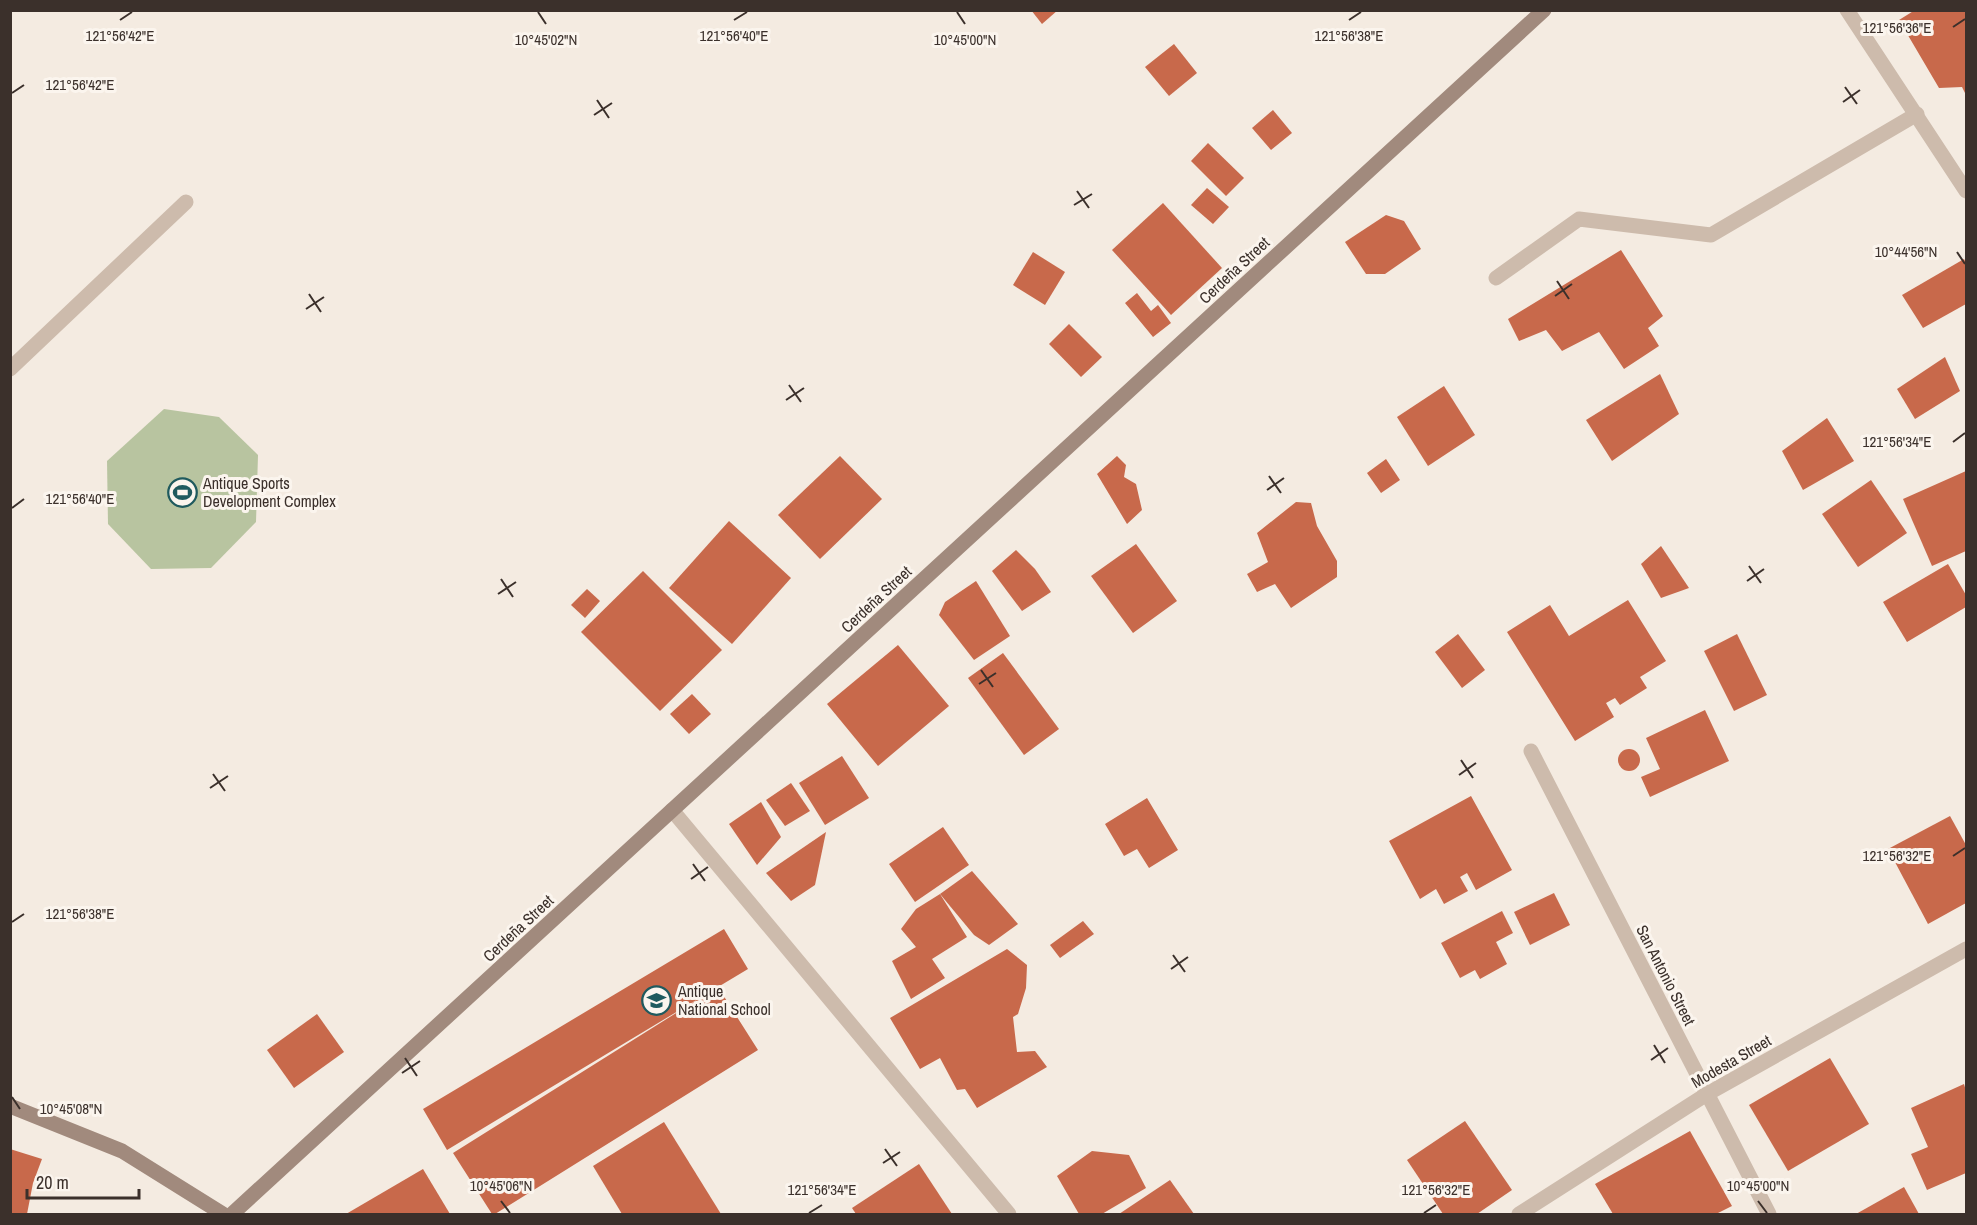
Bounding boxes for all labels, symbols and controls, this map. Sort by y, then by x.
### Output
text: 121°56'36"E [1863,17,1931,38]
text: 121°56'42"E [86,25,154,46]
text: 121°56'40"E [700,25,768,46]
text: 121°56'38"E [1315,25,1383,46]
text: 10°45'02"N [515,29,577,50]
text: 10°45'00"N [934,29,996,50]
text: 121°56'42"E [46,74,114,95]
street label: Cerdeña Street [1194,231,1274,308]
text: 10°44'56"N [1875,241,1937,262]
text: 121°56'34"E [1863,431,1931,452]
place label: Antique Sports Development Complex [202,472,336,512]
sports icon: Antique Sports Development Complex [166,476,198,508]
text: 121°56'40"E [46,488,114,509]
street label: Cerdeña Street [836,560,916,637]
text: 121°56'32"E [1863,845,1931,866]
street label: Cerdeña Street [478,889,558,966]
text: 121°56'38"E [46,903,114,924]
street label: San Antonio Street [1631,921,1701,1029]
place label: Antique National School [677,980,771,1020]
school or university icon: Antique National School [641,984,673,1016]
street label: Modesta Street [1687,1029,1775,1093]
text: 10°45'08"N [40,1098,102,1119]
scale bar [27,1162,140,1200]
text: 20 m [36,1170,69,1195]
text: 10°45'06"N [470,1175,532,1196]
text: 10°45'00"N [1727,1175,1789,1196]
text: 121°56'34"E [788,1179,856,1200]
text: 121°56'32"E [1402,1179,1470,1200]

